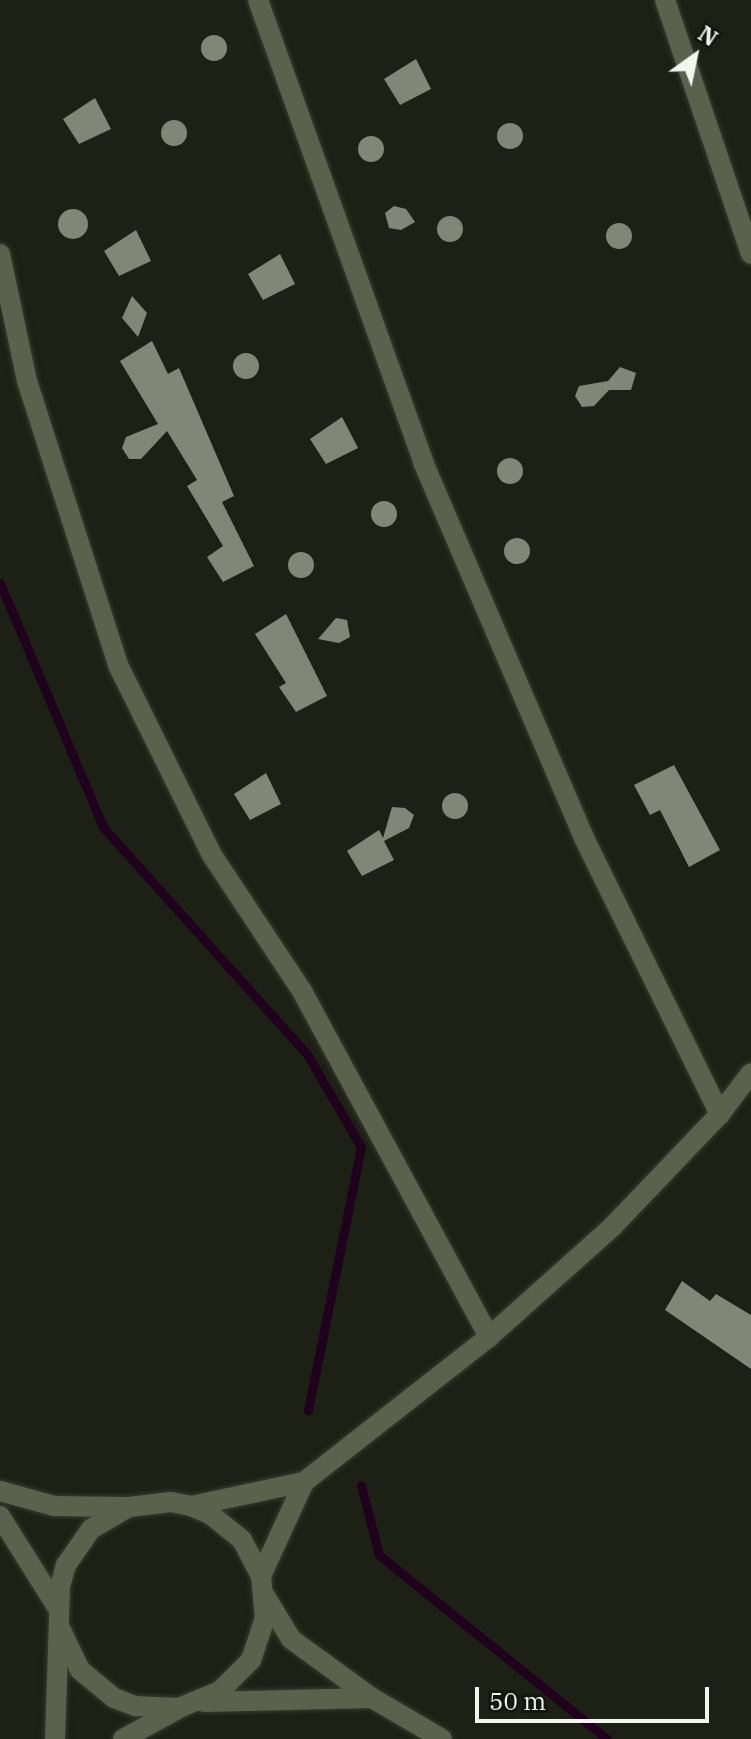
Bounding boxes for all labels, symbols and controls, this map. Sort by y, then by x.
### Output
north arrow [655,16,735,96]
text: N [693,19,724,52]
scale bar [479,1671,713,1721]
text: 50 m [489,1685,546,1717]

